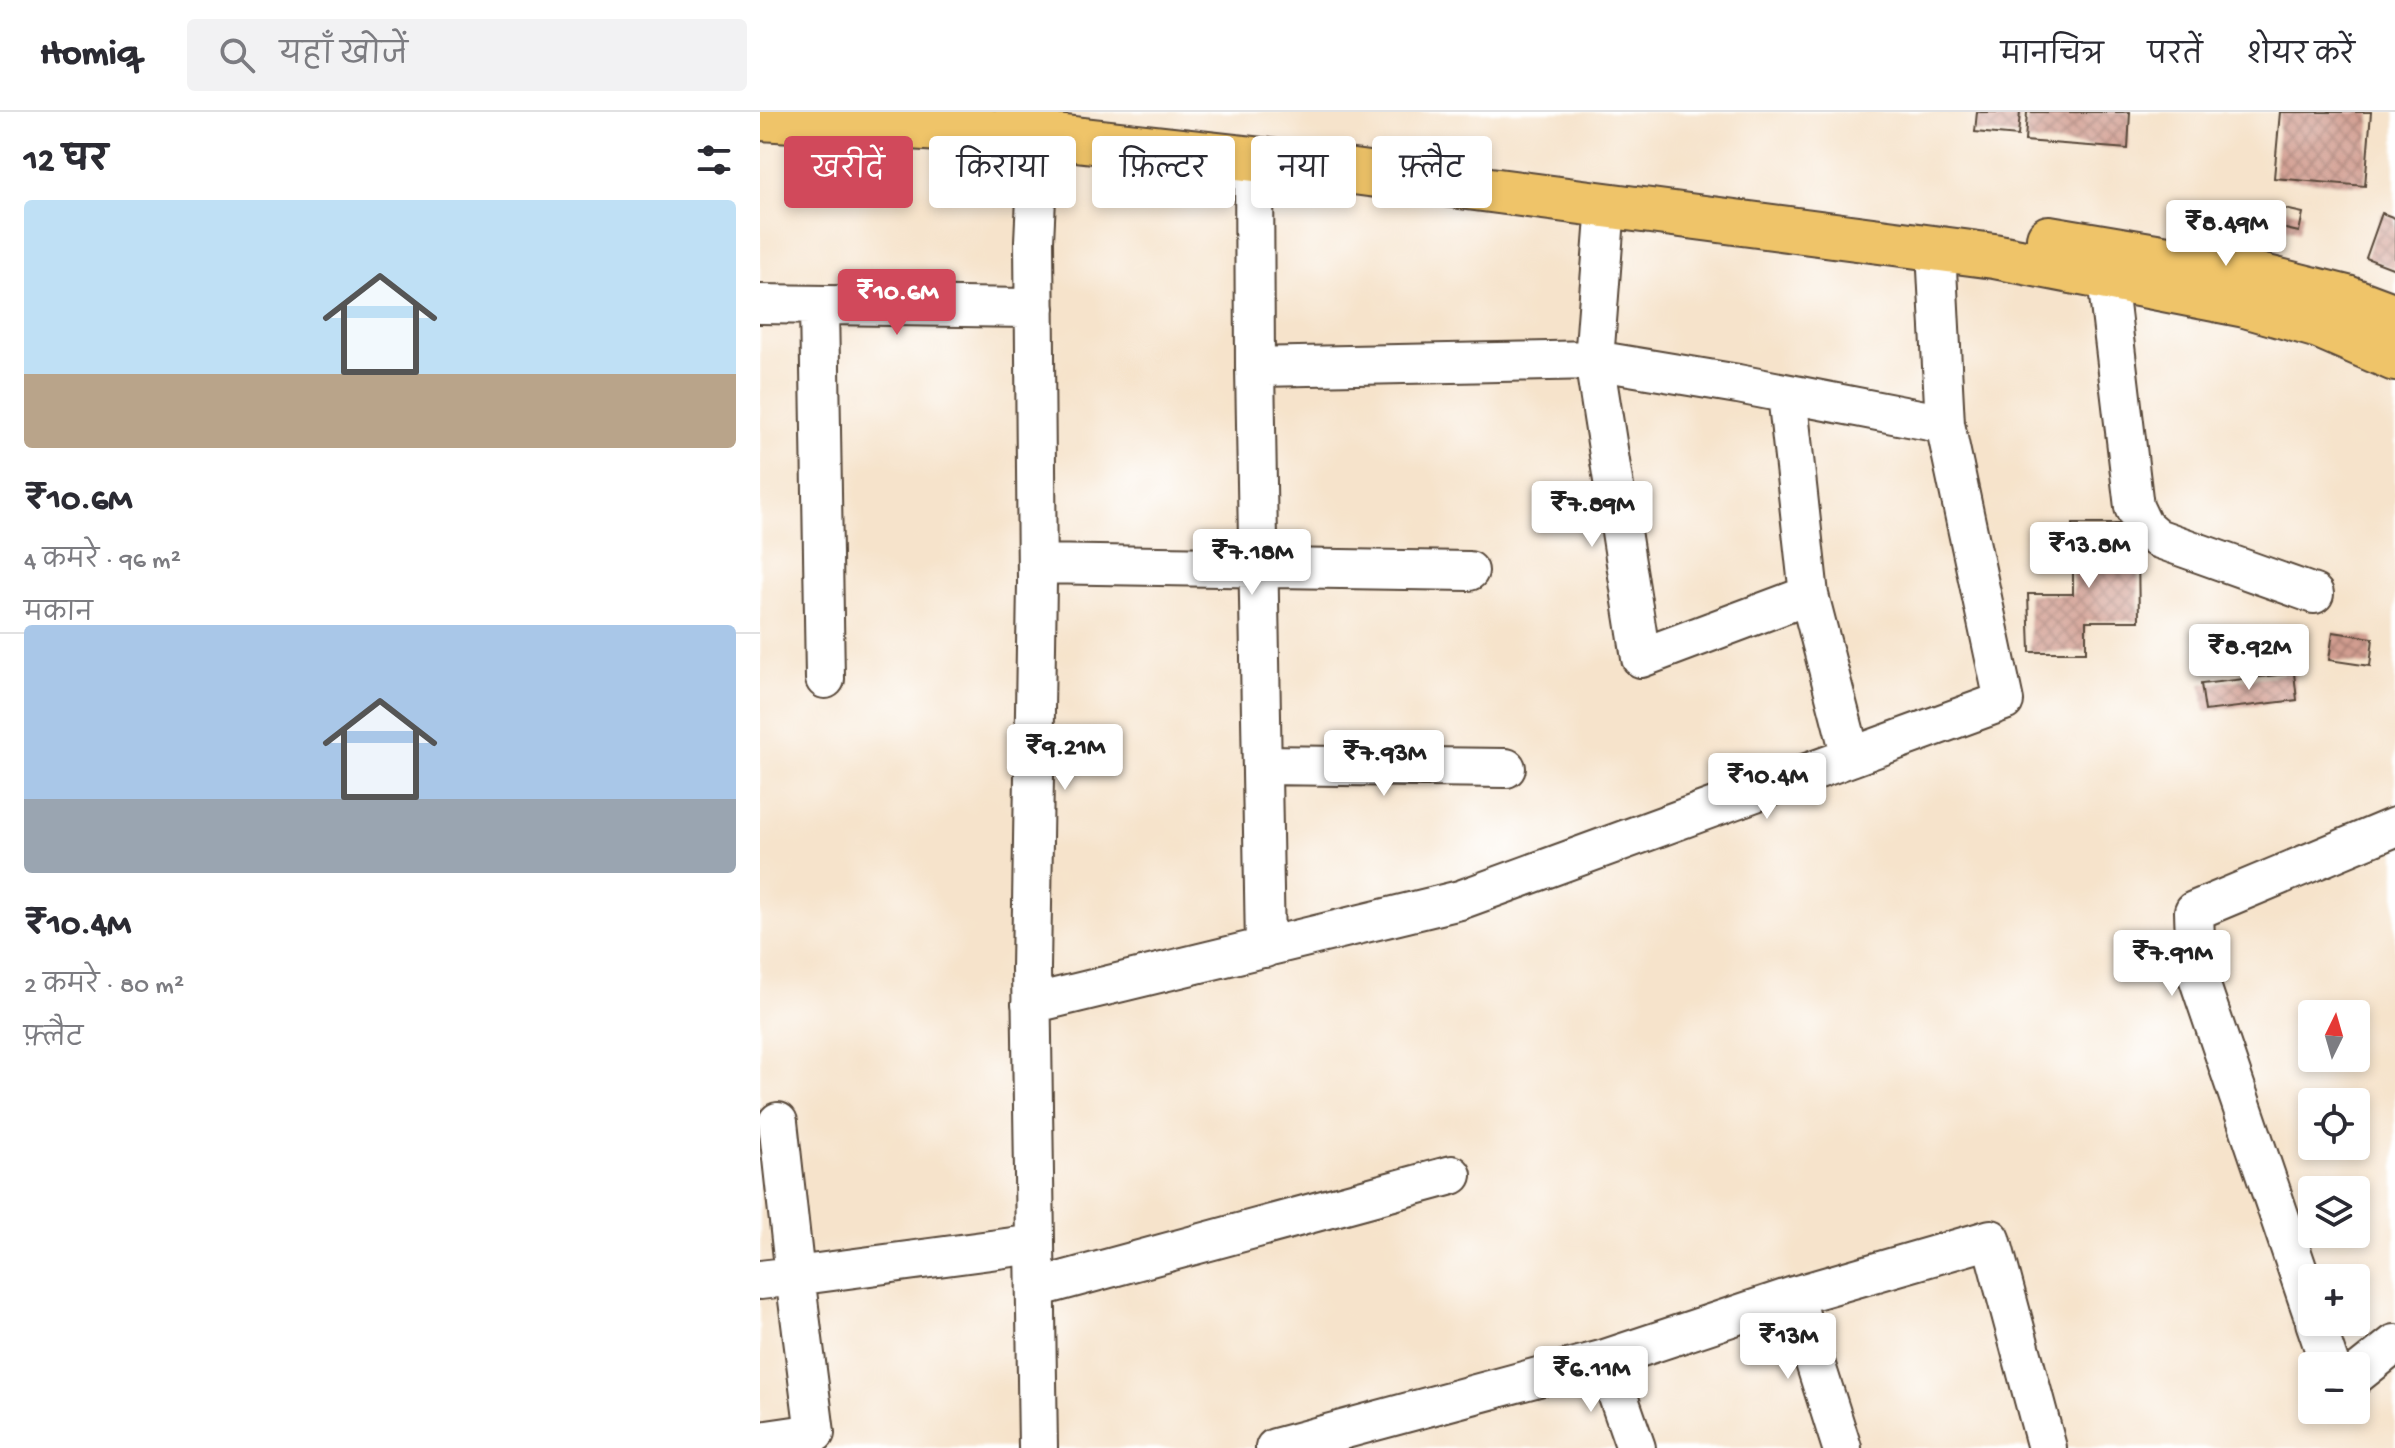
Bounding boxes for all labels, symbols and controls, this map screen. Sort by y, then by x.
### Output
search box [187,19,747,91]
text: Homiq [40,33,139,77]
icon: search [215,33,259,77]
text: यहाँ खोजें [279,40,408,75]
text: मानचित्र [2001,41,2104,74]
text: परतें [2148,41,2203,74]
text: शेयर करें [2247,41,2355,74]
chip: खरीदें [784,136,913,208]
chip: किराया [929,136,1076,208]
chip: फ़िल्टर [1092,136,1235,208]
chip: नया [1251,136,1356,208]
chip: फ़्लैट [1372,136,1492,208]
icon: filters [692,138,736,182]
text: 12 घर [24,143,108,183]
pin: ₹8.49M [2161,200,2291,268]
text: ₹8.49M [2184,210,2268,241]
icon: home [308,252,452,396]
pin: ₹10.6M [832,269,962,337]
text: ₹10.6M [856,279,938,310]
pin: ₹7.89M [1527,481,1657,549]
text: ₹10.6M [24,482,132,522]
text: ₹7.89M [1550,491,1634,522]
pin: ₹13.8M [2024,522,2154,590]
pin: ₹7.18M [1187,529,1317,597]
text: ₹13.8M [2048,532,2130,563]
text: ₹7.18M [1211,539,1293,570]
text: 4 कमरे · 96 m² [24,547,181,578]
text: मकान [24,600,93,631]
pin: ₹8.92M [2184,624,2314,692]
text: ₹8.92M [2207,634,2291,665]
icon: home [308,677,452,821]
pin: ₹9.21M [1000,724,1130,792]
pin: ₹7.93M [1319,730,1449,798]
text: ₹9.21M [1025,734,1105,765]
text: ₹7.93M [1342,740,1426,771]
pin: ₹10.4M [1702,753,1832,821]
text: ₹10.4M [1726,763,1808,794]
text: ₹10.4M [24,907,131,947]
pin: ₹7.91M [2107,930,2237,998]
text: ₹7.91M [2131,940,2213,971]
text: 2 कमरे · 80 m² [24,972,184,1003]
north arrow [2298,1000,2370,1072]
map controls [2298,1000,2370,1424]
text: फ़्लैट [24,1025,83,1056]
button: locate [2298,1088,2370,1160]
button: layers [2298,1176,2370,1248]
button: + [2298,1264,2370,1336]
pin: ₹13M [1741,1313,1835,1381]
text: ₹13M [1758,1323,1818,1354]
pin: ₹6.11M [1526,1346,1656,1414]
button: − [2298,1352,2370,1424]
text: ₹6.11M [1552,1356,1630,1387]

